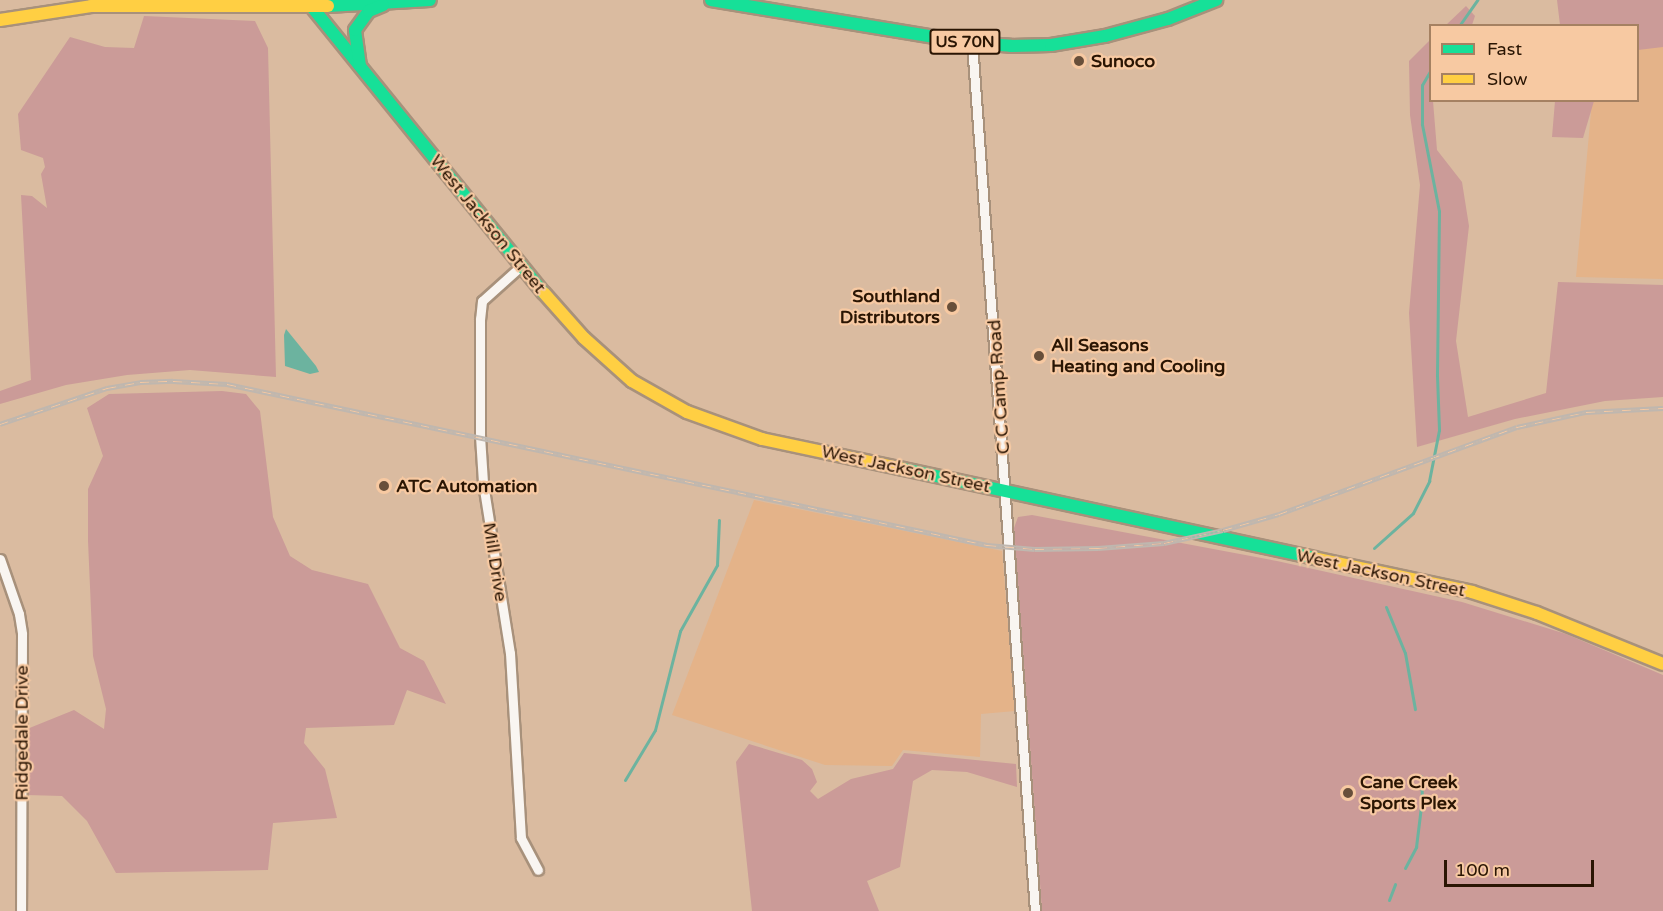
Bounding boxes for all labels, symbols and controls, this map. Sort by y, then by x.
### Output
legend [1429,24,1639,102]
road number: US 70N [929,29,1001,55]
text: Fast [1487,38,1522,60]
place label: Sunoco [1091,50,1155,72]
marker: Sunoco [1072,54,1086,68]
text: Slow [1487,68,1528,90]
street label: West Jackson Street [425,150,551,298]
place label: Southland Distributors [840,286,940,328]
marker: Southland Distributors [945,300,959,314]
street label: C C Camp Road [984,319,1014,455]
place label: All Seasons Heating and Cooling [1051,335,1225,378]
marker: All Seasons Heating and Cooling [1032,349,1046,363]
street label: West Jackson Street [820,441,992,497]
place label: ATC Automation [396,475,538,497]
marker: ATC Automation [377,479,391,493]
street label: Mill Drive [478,521,512,603]
street label: West Jackson Street [1295,545,1467,601]
street label: Ridgedale Drive [11,665,33,801]
place label: Cane Creek Sports Plex [1360,772,1458,814]
marker: Cane Creek Sports Plex [1341,786,1355,800]
scale bar [1447,848,1597,886]
text: 100 m [1455,859,1510,881]

